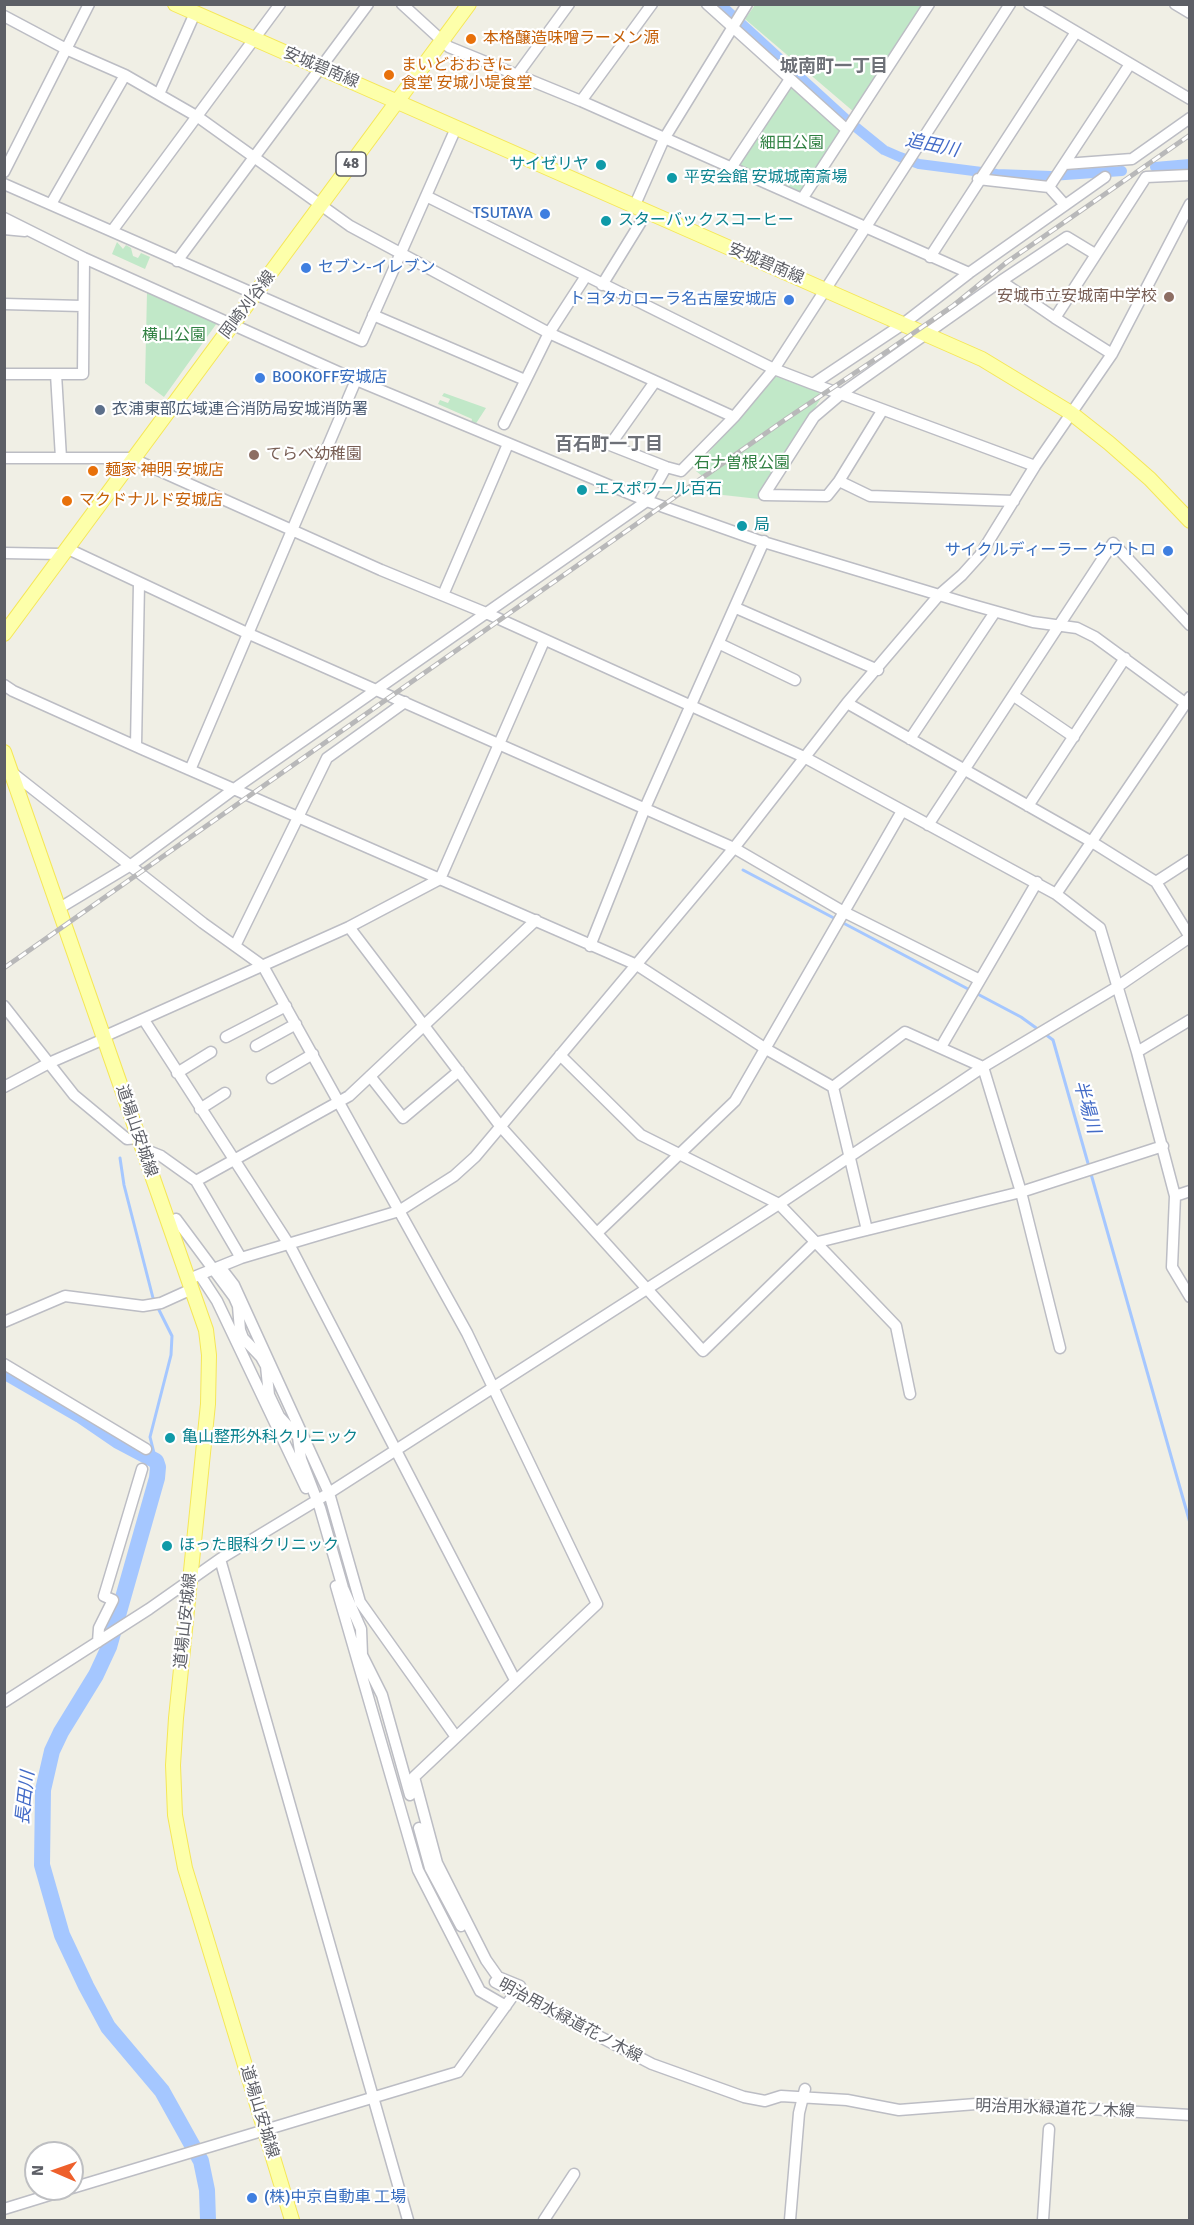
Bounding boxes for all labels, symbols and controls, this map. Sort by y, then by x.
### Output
place label: 本格醸造味噌ラーメン源 [483,29,659,49]
marker: 本格醸造味噌ラーメン源 [464,32,478,46]
street label: 安城碧南線 [280,44,362,92]
place label: まいどおおきに 食堂 安城小堤食堂 [401,56,533,94]
district label: 城南町一丁目 [780,56,888,78]
marker: まいどおおきに 食堂 安城小堤食堂 [382,68,396,82]
water label: 追田川 [903,130,961,162]
park label: 細田公園 [760,134,824,154]
road number: 48 [336,152,366,176]
place label: サイゼリヤ [509,155,589,175]
marker: サイゼリヤ [594,158,608,172]
place label: 平安会館 安城城南斎場 [684,168,848,188]
marker: 平安会館 安城城南斎場 [665,171,679,185]
place label: TSUTAYA [473,204,533,224]
marker: TSUTAYA [538,207,552,221]
place label: スターバックスコーヒー [618,211,794,231]
marker: スターバックスコーヒー [599,214,613,228]
street label: 安城碧南線 [725,240,807,288]
place label: セブン-イレブン [318,258,436,278]
marker: セブン-イレブン [299,261,313,275]
street label: 岡崎刈谷線 [216,267,280,343]
place label: 安城市立安城南中学校 [997,287,1157,307]
place label: トヨタカローラ名古屋安城店 [569,290,777,310]
marker: 安城市立安城南中学校 [1162,290,1176,304]
marker: トヨタカローラ名古屋安城店 [782,293,796,307]
park label: 横山公園 [142,326,206,346]
place label: BOOKOFF安城店 [272,368,387,388]
marker: BOOKOFF安城店 [253,371,267,385]
place label: 衣浦東部広域連合消防局安城消防署 [112,400,368,420]
marker: 衣浦東部広域連合消防局安城消防署 [93,403,107,417]
district label: 百石町一丁目 [555,434,663,456]
place label: てらべ幼稚園 [266,445,362,465]
marker: てらべ幼稚園 [247,448,261,462]
park label: 石ナ曽根公園 [694,454,790,474]
place label: 麺家 神明 安城店 [105,461,224,481]
marker: 麺家 神明 安城店 [86,464,100,478]
place label: エスポワール百石 [594,480,722,500]
marker: エスポワール百石 [575,483,589,497]
place label: マクドナルド安城店 [79,491,223,511]
marker: マクドナルド安城店 [60,494,74,508]
place label: 局 [754,516,770,536]
marker: 局 [735,519,749,533]
place label: サイクルディーラー クワトロ [944,541,1156,561]
marker: サイクルディーラー クワトロ [1161,544,1175,558]
water label: 半場川 [1068,1078,1104,1136]
street label: 道場山安城線 [111,1082,161,1180]
place label: 亀山整形外科クリニック [182,1428,358,1448]
marker: 亀山整形外科クリニック [163,1431,177,1445]
place label: ほった眼科クリニック [179,1536,339,1556]
marker: ほった眼科クリニック [160,1539,174,1553]
street label: 道場山安城線 [171,1572,201,1670]
water label: 長田川 [12,1770,40,1826]
street label: 明治用水緑道花ノ木線 [495,1975,645,2067]
street label: 道場山安城線 [236,2063,282,2161]
street label: 明治用水緑道花ノ木線 [975,2097,1135,2121]
north arrow [24,2141,84,2201]
text: N [28,2165,48,2176]
place label: (株)中京自動車 工場 [264,2188,406,2208]
marker: (株)中京自動車 工場 [245,2191,259,2205]

